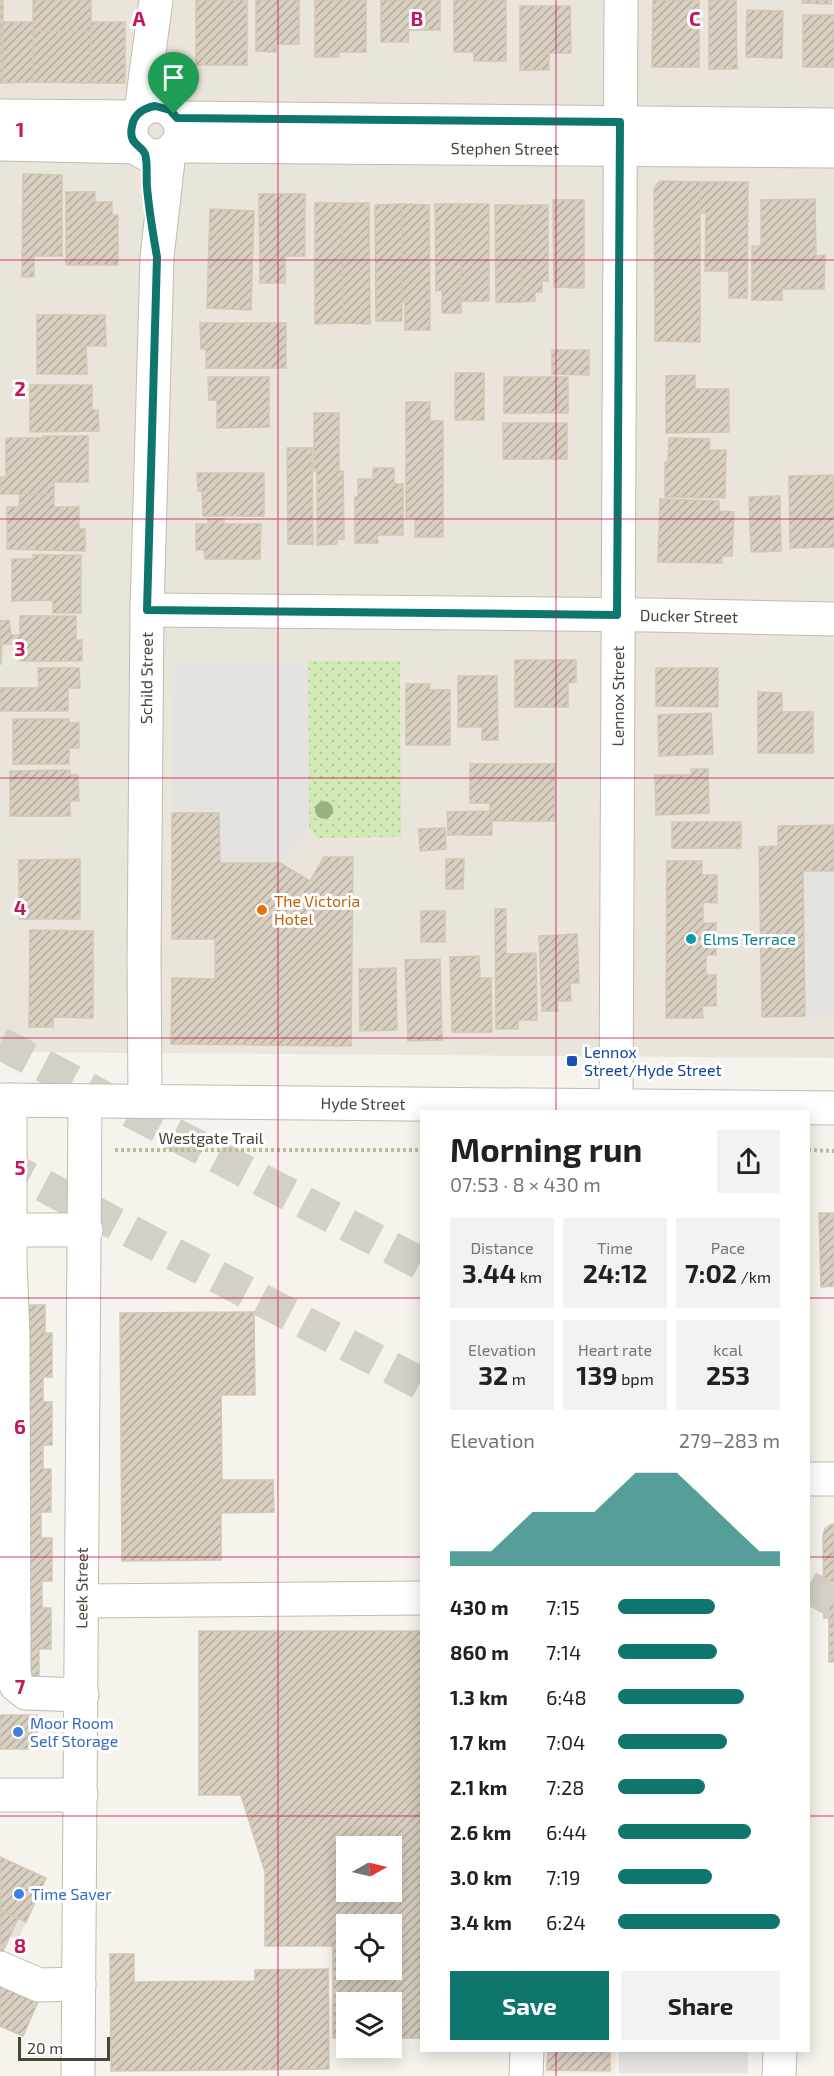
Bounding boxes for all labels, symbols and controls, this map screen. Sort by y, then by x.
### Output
text: A [132,6,146,30]
text: B [411,6,423,30]
text: C [689,6,701,30]
pin [148,52,199,114]
icon: arrive [157,61,190,94]
text: 1 [16,117,24,141]
street label: Stephen Street [451,138,559,158]
text: 2 [14,376,26,400]
street label: Ducker Street [640,605,738,626]
street label: Schild Street [136,632,156,724]
text: 3 [14,636,26,660]
street label: Lennox Street [608,646,627,746]
place label: The Victoria Hotel [274,891,360,928]
text: 4 [14,895,27,919]
marker: The Victoria Hotel [255,903,269,917]
place label: Elms Terrace [703,929,796,948]
marker: Elms Terrace [684,932,698,946]
place label: Lennox Street/Hyde Street [584,1042,722,1079]
marker: Lennox Street/Hyde Street [565,1054,579,1068]
street label: Hyde Street [320,1093,406,1113]
street label: Westgate Trail [159,1128,264,1147]
text: Morning run [450,1129,642,1169]
button: share [717,1130,780,1193]
text: 5 [14,1155,26,1179]
text: 07:53 · 8 × 430 m [450,1172,601,1196]
text: Distance [470,1238,534,1257]
text: Time [597,1238,633,1257]
text: Pace [711,1238,745,1257]
text: 3.44 [462,1257,516,1288]
text: 24:12 [583,1257,647,1288]
text: 7:02 [685,1257,737,1288]
text: km [516,1267,542,1286]
text: /km [737,1267,771,1286]
text: Elevation [468,1340,536,1359]
text: Heart rate [578,1340,652,1359]
text: kcal [713,1340,743,1359]
text: 32 [478,1359,508,1390]
text: 139 [576,1359,618,1390]
text: 253 [706,1359,750,1390]
text: m [508,1369,526,1388]
text: bpm [618,1369,654,1388]
text: 6 [14,1414,26,1438]
text: Elevation [450,1428,535,1452]
text: 279–283 m [679,1428,780,1452]
street label: Leek Street [71,1547,91,1629]
text: 430 m [450,1595,509,1619]
text: 7:15 [546,1595,580,1619]
text: 860 m [450,1640,509,1664]
text: 7:14 [546,1640,581,1664]
text: 7 [15,1674,26,1698]
text: 1.3 km [450,1685,508,1709]
text: 6:48 [546,1685,587,1709]
place label: Moor Room Self Storage [30,1713,118,1750]
marker: Moor Room Self Storage [11,1725,25,1739]
text: 1.7 km [450,1730,507,1754]
text: 7:04 [546,1730,585,1754]
text: 2.1 km [450,1775,507,1799]
text: 7:28 [546,1775,584,1799]
text: 2.6 km [450,1820,511,1844]
text: 6:44 [546,1820,587,1844]
north arrow [336,1836,402,1902]
map controls [336,1836,402,2058]
text: 3.0 km [450,1865,512,1889]
text: 7:19 [546,1865,580,1889]
place label: Time Saver [31,1884,112,1903]
marker: Time Saver [12,1887,26,1901]
text: 3.4 km [450,1910,512,1934]
text: 6:24 [546,1910,586,1934]
button: locate [336,1914,402,1980]
text: 8 [14,1933,26,1957]
button: Save [450,1971,609,2040]
button: Share [621,1971,780,2040]
button: layers [336,1992,402,2058]
scale bar [18,2034,110,2062]
text: 20 m [27,2038,63,2057]

